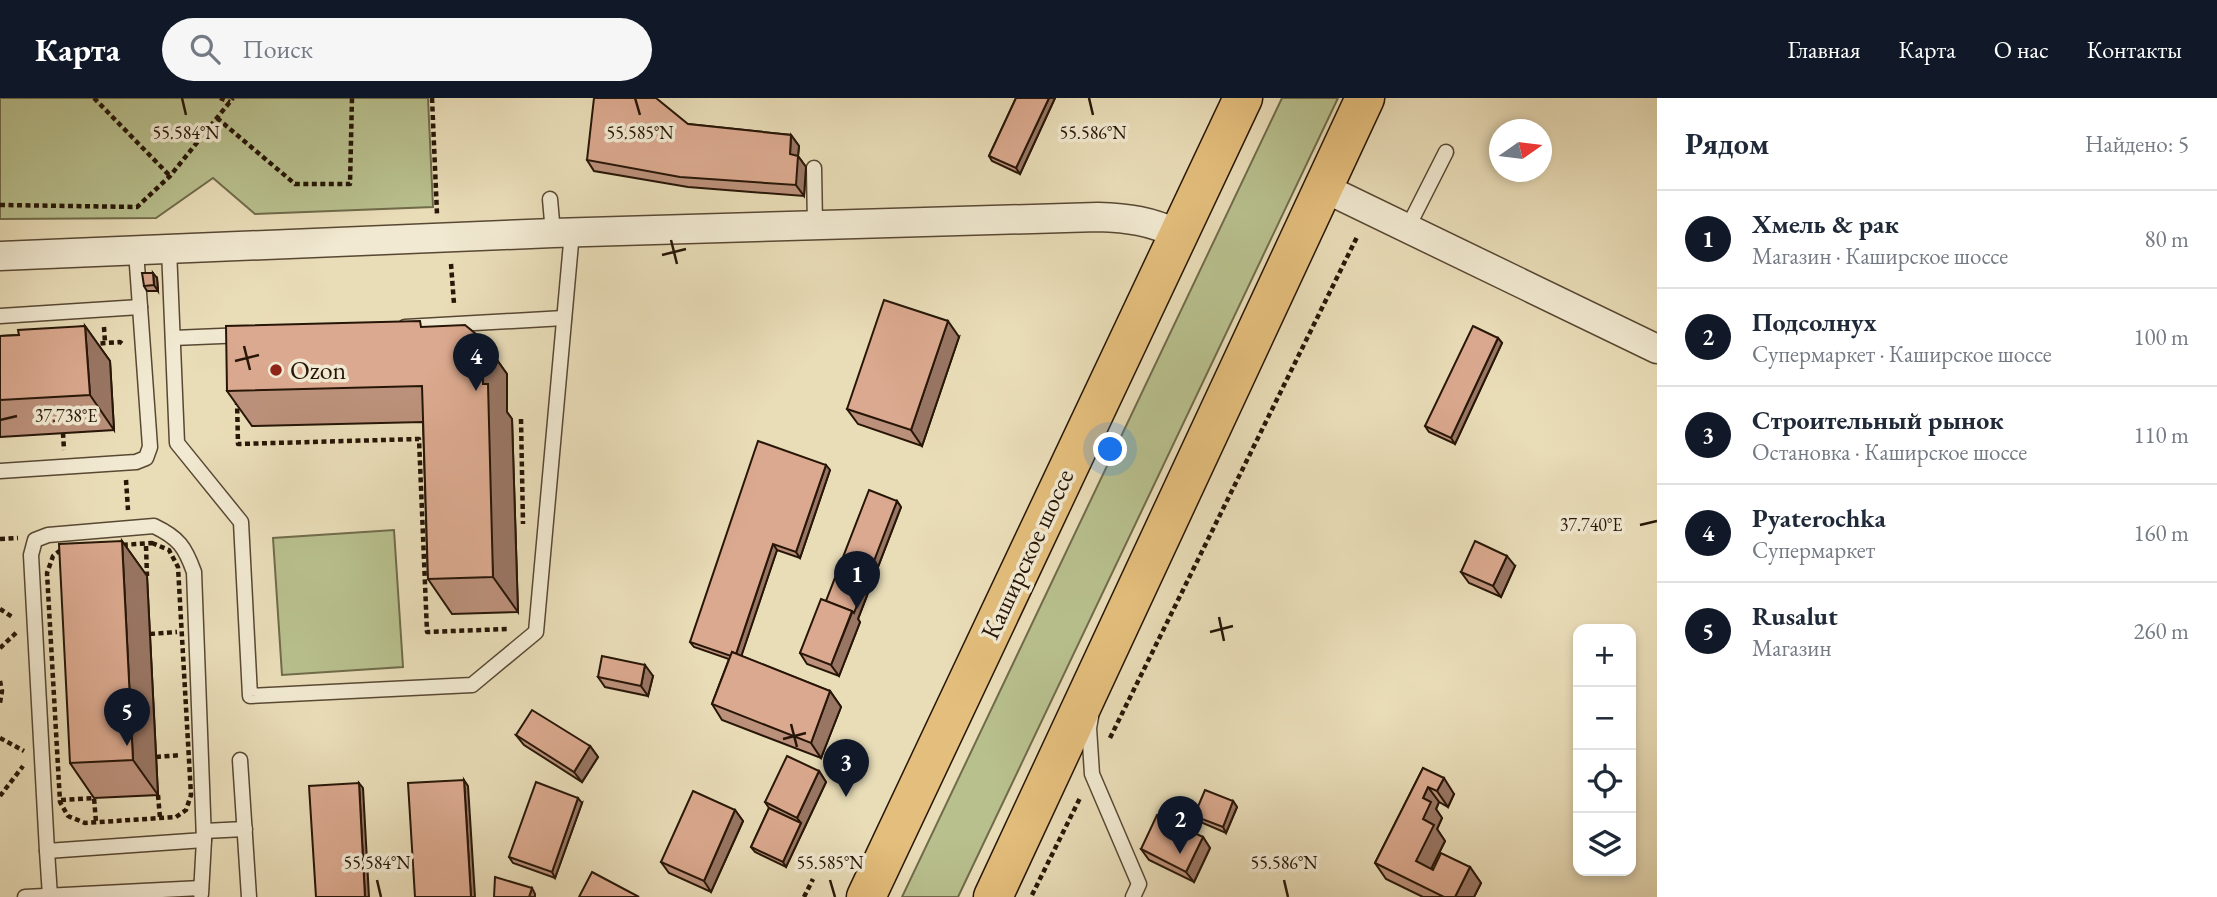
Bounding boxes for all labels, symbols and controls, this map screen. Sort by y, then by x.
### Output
search box [162,18,652,81]
text: Карта [35,28,120,71]
icon: search [186,30,224,68]
text: Поиск [242,32,313,66]
text: Главная [1787,34,1861,65]
text: Карта [1899,34,1956,65]
text: О нас [1994,34,2049,65]
text: Контакты [2087,34,2182,65]
north arrow [1489,119,1552,182]
text: 55.584°N [153,121,220,144]
text: 55.585°N [607,121,674,144]
text: 55.586°N [1060,121,1127,144]
text: Рядом [1685,124,1769,163]
text: Найдено: 5 [2085,129,2189,159]
text: Хмель & рак [1752,207,1899,241]
text: 1 [1702,224,1714,254]
text: 80 m [2144,224,2189,254]
text: Магазин · Каширское шоссе [1752,241,2008,271]
text: Подсолнух [1752,305,1877,339]
text: 2 [1702,322,1714,352]
text: 100 m [2133,322,2189,352]
pin: 4 [453,333,499,391]
text: Супермаркет · Каширское шоссе [1752,339,2052,369]
place label: Ozon [290,353,347,387]
marker: Ozon [268,362,284,378]
text: Строительный рынок [1752,403,2004,437]
text: 37.738°E [35,404,97,427]
text: 3 [1702,420,1714,450]
text: 110 m [2133,420,2189,450]
your location [1093,432,1127,466]
text: Остановка · Каширское шоссе [1752,437,2027,467]
street label: Каширское шоссе [973,463,1081,645]
text: Pyaterochka [1752,501,1886,535]
text: 37.740°E [1560,513,1622,536]
text: 4 [1702,518,1714,548]
text: 160 m [2133,518,2189,548]
text: Супермаркет [1752,535,1875,565]
pin: 1 [834,551,880,609]
text: Rusalut [1752,599,1838,633]
text: 5 [1702,616,1714,646]
text: 260 m [2133,616,2189,646]
map controls [1573,624,1636,876]
button: + [1573,624,1636,687]
text: Магазин [1752,633,1831,663]
button: − [1573,687,1636,750]
pin: 5 [104,688,150,746]
pin: 3 [823,739,869,797]
button: locate [1573,750,1636,813]
pin: 2 [1157,796,1203,854]
button: layers [1573,813,1636,876]
text: 55.584°N [344,851,411,874]
text: 55.585°N [797,851,864,874]
text: 55.586°N [1251,851,1318,874]

